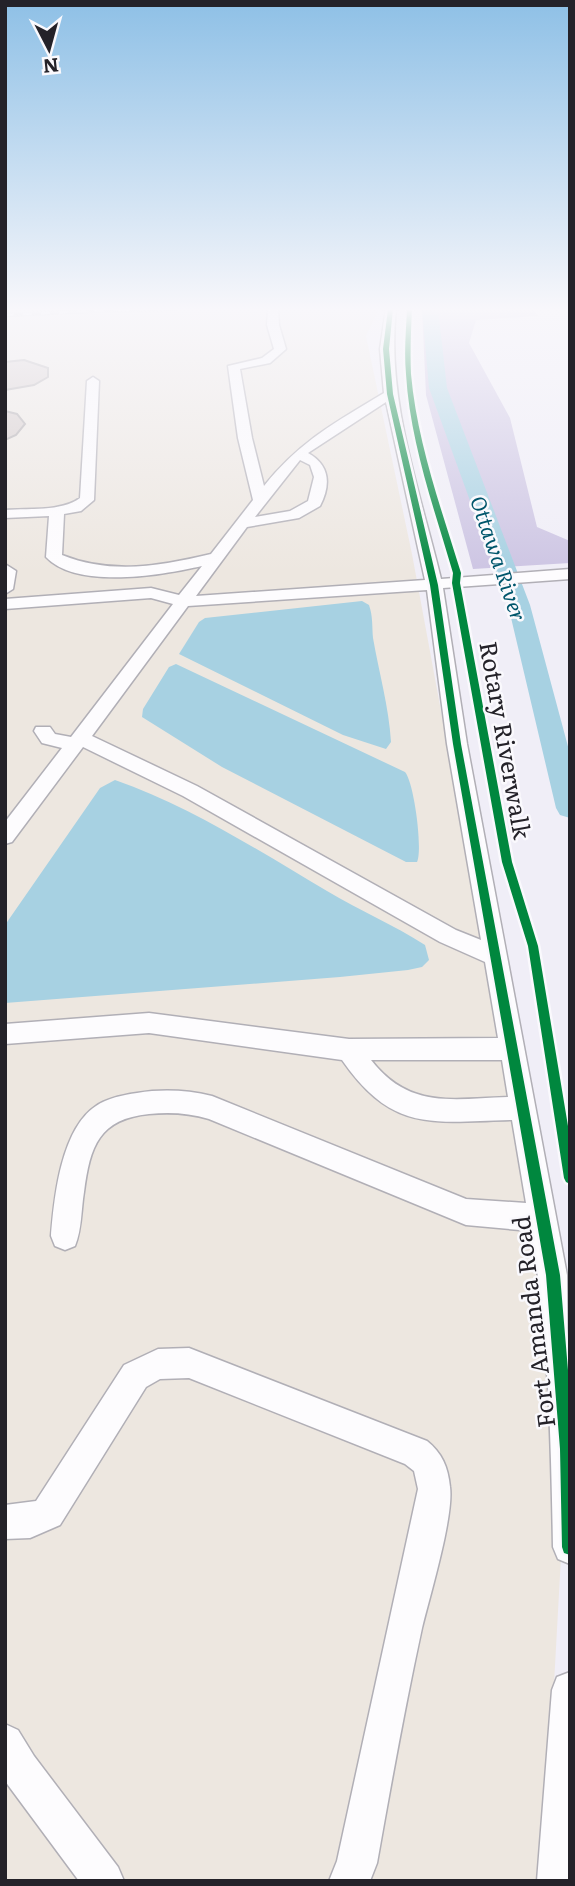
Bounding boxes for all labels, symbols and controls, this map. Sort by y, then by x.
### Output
north arrow [14,14,84,84]
text: N [41,52,60,82]
water label: Ottawa River [464,491,536,625]
street label: Rotary Riverwalk [472,638,542,842]
street label: Fort Amanda Road [502,1214,562,1430]

